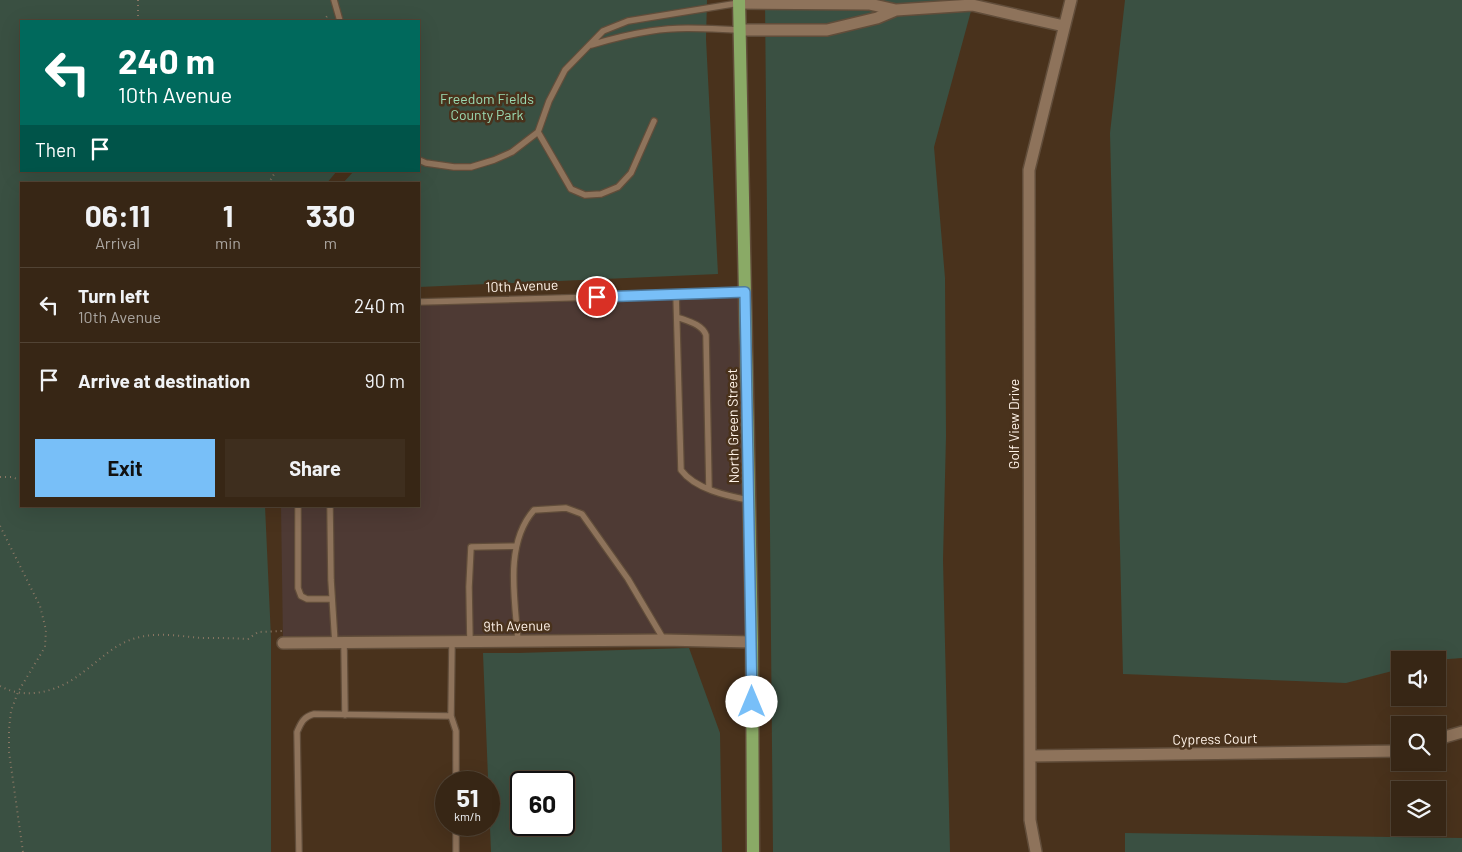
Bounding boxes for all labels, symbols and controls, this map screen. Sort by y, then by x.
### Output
text: 240 m [118,39,215,81]
icon: left [35,40,100,105]
text: 10th Avenue [118,81,232,107]
park label: Freedom Fields County Park [440,90,534,123]
icon: arrive [86,135,114,163]
text: Then [35,138,76,161]
text: 06:11 [85,197,150,233]
text: 1 [223,197,233,233]
text: 330 [306,197,355,233]
text: Arrival [95,233,140,252]
text: min [215,233,241,252]
text: m [324,233,337,252]
street label: 10th Avenue [485,276,559,295]
pin [576,276,618,318]
icon: arrive [583,283,611,311]
text: Turn left [78,284,149,307]
icon: left [35,291,63,319]
text: 240 m [354,294,405,317]
text: 10th Avenue [78,307,161,326]
icon: arrive [35,366,63,394]
street label: North Green Street [723,368,742,484]
text: Arrive at destination [78,369,250,392]
text: 90 m [365,369,405,392]
street label: Golf View Drive [1005,379,1022,469]
button: Exit [35,439,215,497]
button: Share [225,439,405,497]
street label: 9th Avenue [483,616,551,635]
map controls [1391,651,1446,836]
button: sound [1391,651,1446,706]
position arrow [725,675,777,727]
button: search [1391,716,1446,771]
street label: Cypress Court [1172,729,1258,748]
speed limit sign: 60 [510,771,575,836]
button: layers [1391,781,1446,836]
text: 51 [456,782,479,812]
text: km/h [454,809,481,823]

